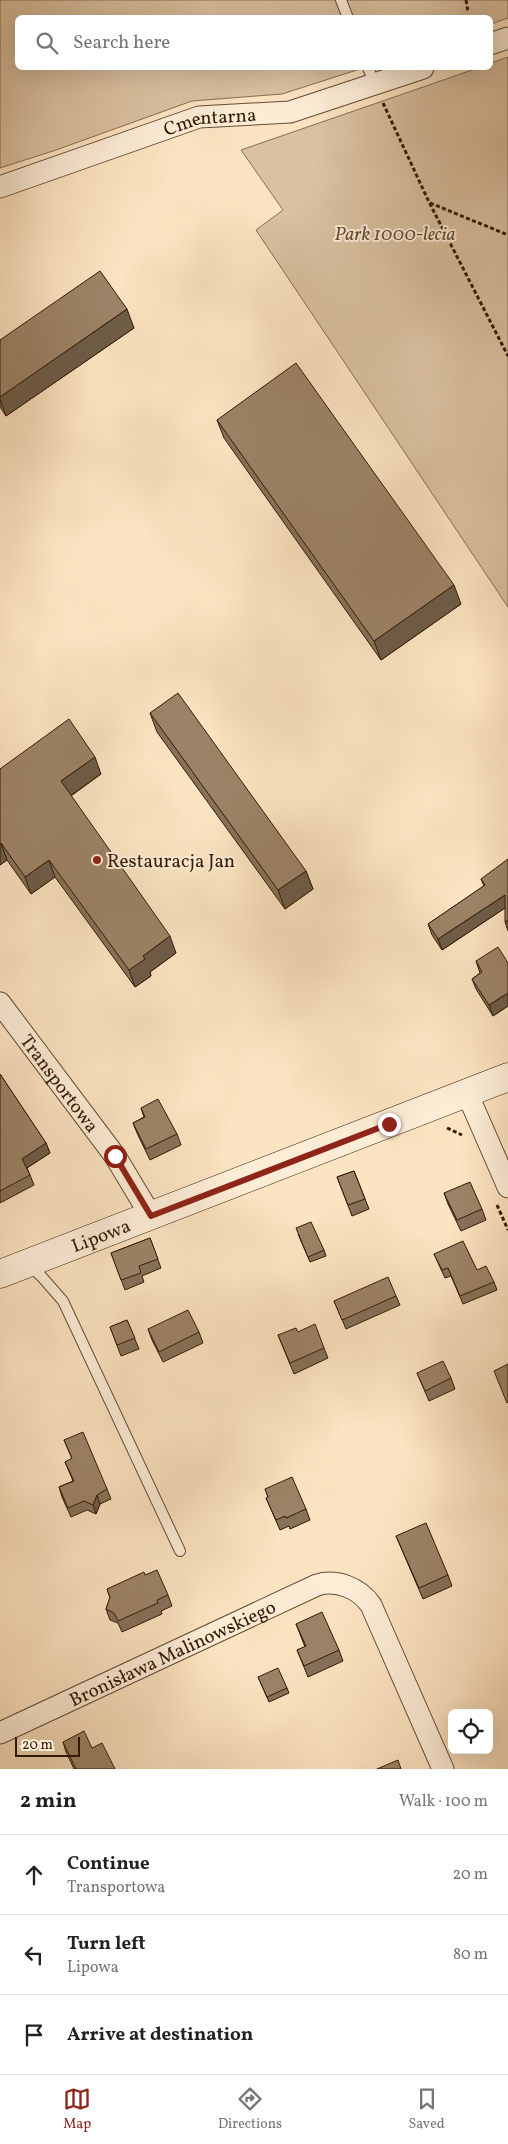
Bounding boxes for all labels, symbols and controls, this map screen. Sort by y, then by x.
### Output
search box [15,15,493,70]
icon: search [33,29,61,57]
text: Search here [73,30,170,56]
street label: Cmentarna [160,103,257,144]
park label: Park 1000-lecia [335,222,455,248]
place label: Restauracja Jan [107,849,235,875]
marker: Restauracja Jan [91,854,103,866]
street label: Transportowa [13,1030,104,1139]
route end [378,1113,401,1136]
route start [104,1145,127,1168]
street label: Lipowa [68,1214,135,1260]
street label: Bronisława Malinowskiego [65,1595,281,1714]
map controls [448,1709,493,1754]
button: locate [448,1709,493,1754]
scale bar [15,1734,80,1757]
text: 20 m [22,1736,53,1755]
text: 2 min [20,1787,77,1816]
text: Walk · 100 m [399,1791,488,1813]
text: Continue [67,1851,150,1877]
icon: ahead [20,1861,48,1889]
text: 20 m [453,1864,488,1886]
text: Transportowa [67,1877,165,1899]
text: Turn left [67,1931,146,1957]
icon: left [20,1941,48,1969]
text: 80 m [453,1944,488,1966]
text: Lipowa [67,1957,119,1979]
icon: arrive [20,2021,48,2049]
text: Arrive at destination [67,2022,253,2048]
tab: Map [63,2085,91,2134]
tab: Directions [218,2085,282,2134]
tab: Saved [409,2085,445,2134]

